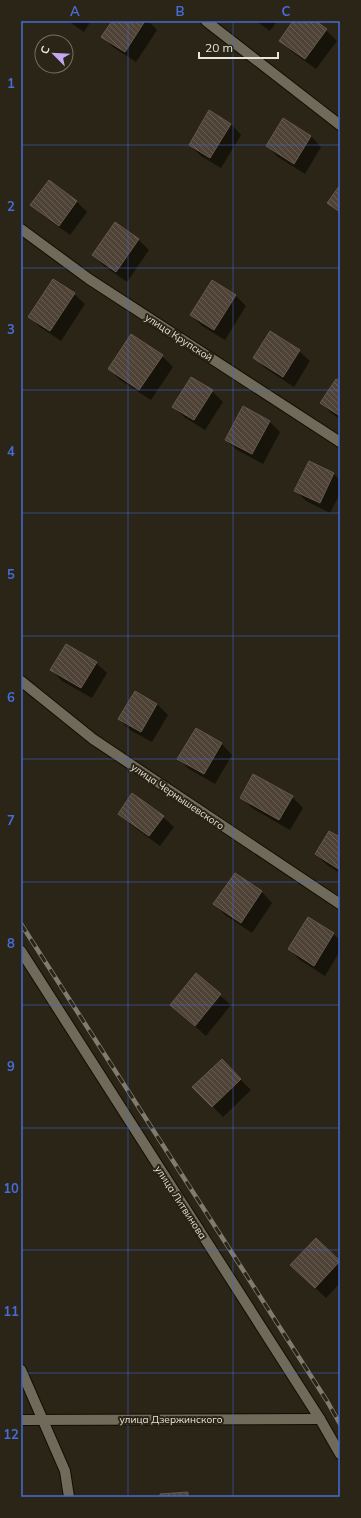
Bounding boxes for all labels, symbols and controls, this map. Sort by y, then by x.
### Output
text: A [70,3,80,19]
text: B [176,3,185,19]
text: C [282,3,291,19]
north arrow [34,34,74,74]
scale bar [199,34,278,60]
text: 20 m [205,40,233,55]
text: С [37,43,53,56]
text: 1 [7,75,15,91]
text: 2 [7,198,15,214]
street label: улица Крупской [143,311,215,364]
text: 3 [7,321,15,337]
text: 4 [7,443,15,459]
text: 5 [7,566,15,582]
text: 6 [7,689,15,705]
street label: улица Чернышевского [129,760,227,833]
text: 7 [7,812,15,828]
text: 8 [7,935,15,951]
text: 9 [7,1058,15,1074]
street label: улица Литвинова [152,1163,209,1241]
text: 10 [3,1180,19,1196]
text: 11 [3,1303,19,1319]
street label: улица Дзержинского [120,1413,223,1426]
text: 12 [3,1426,19,1442]

